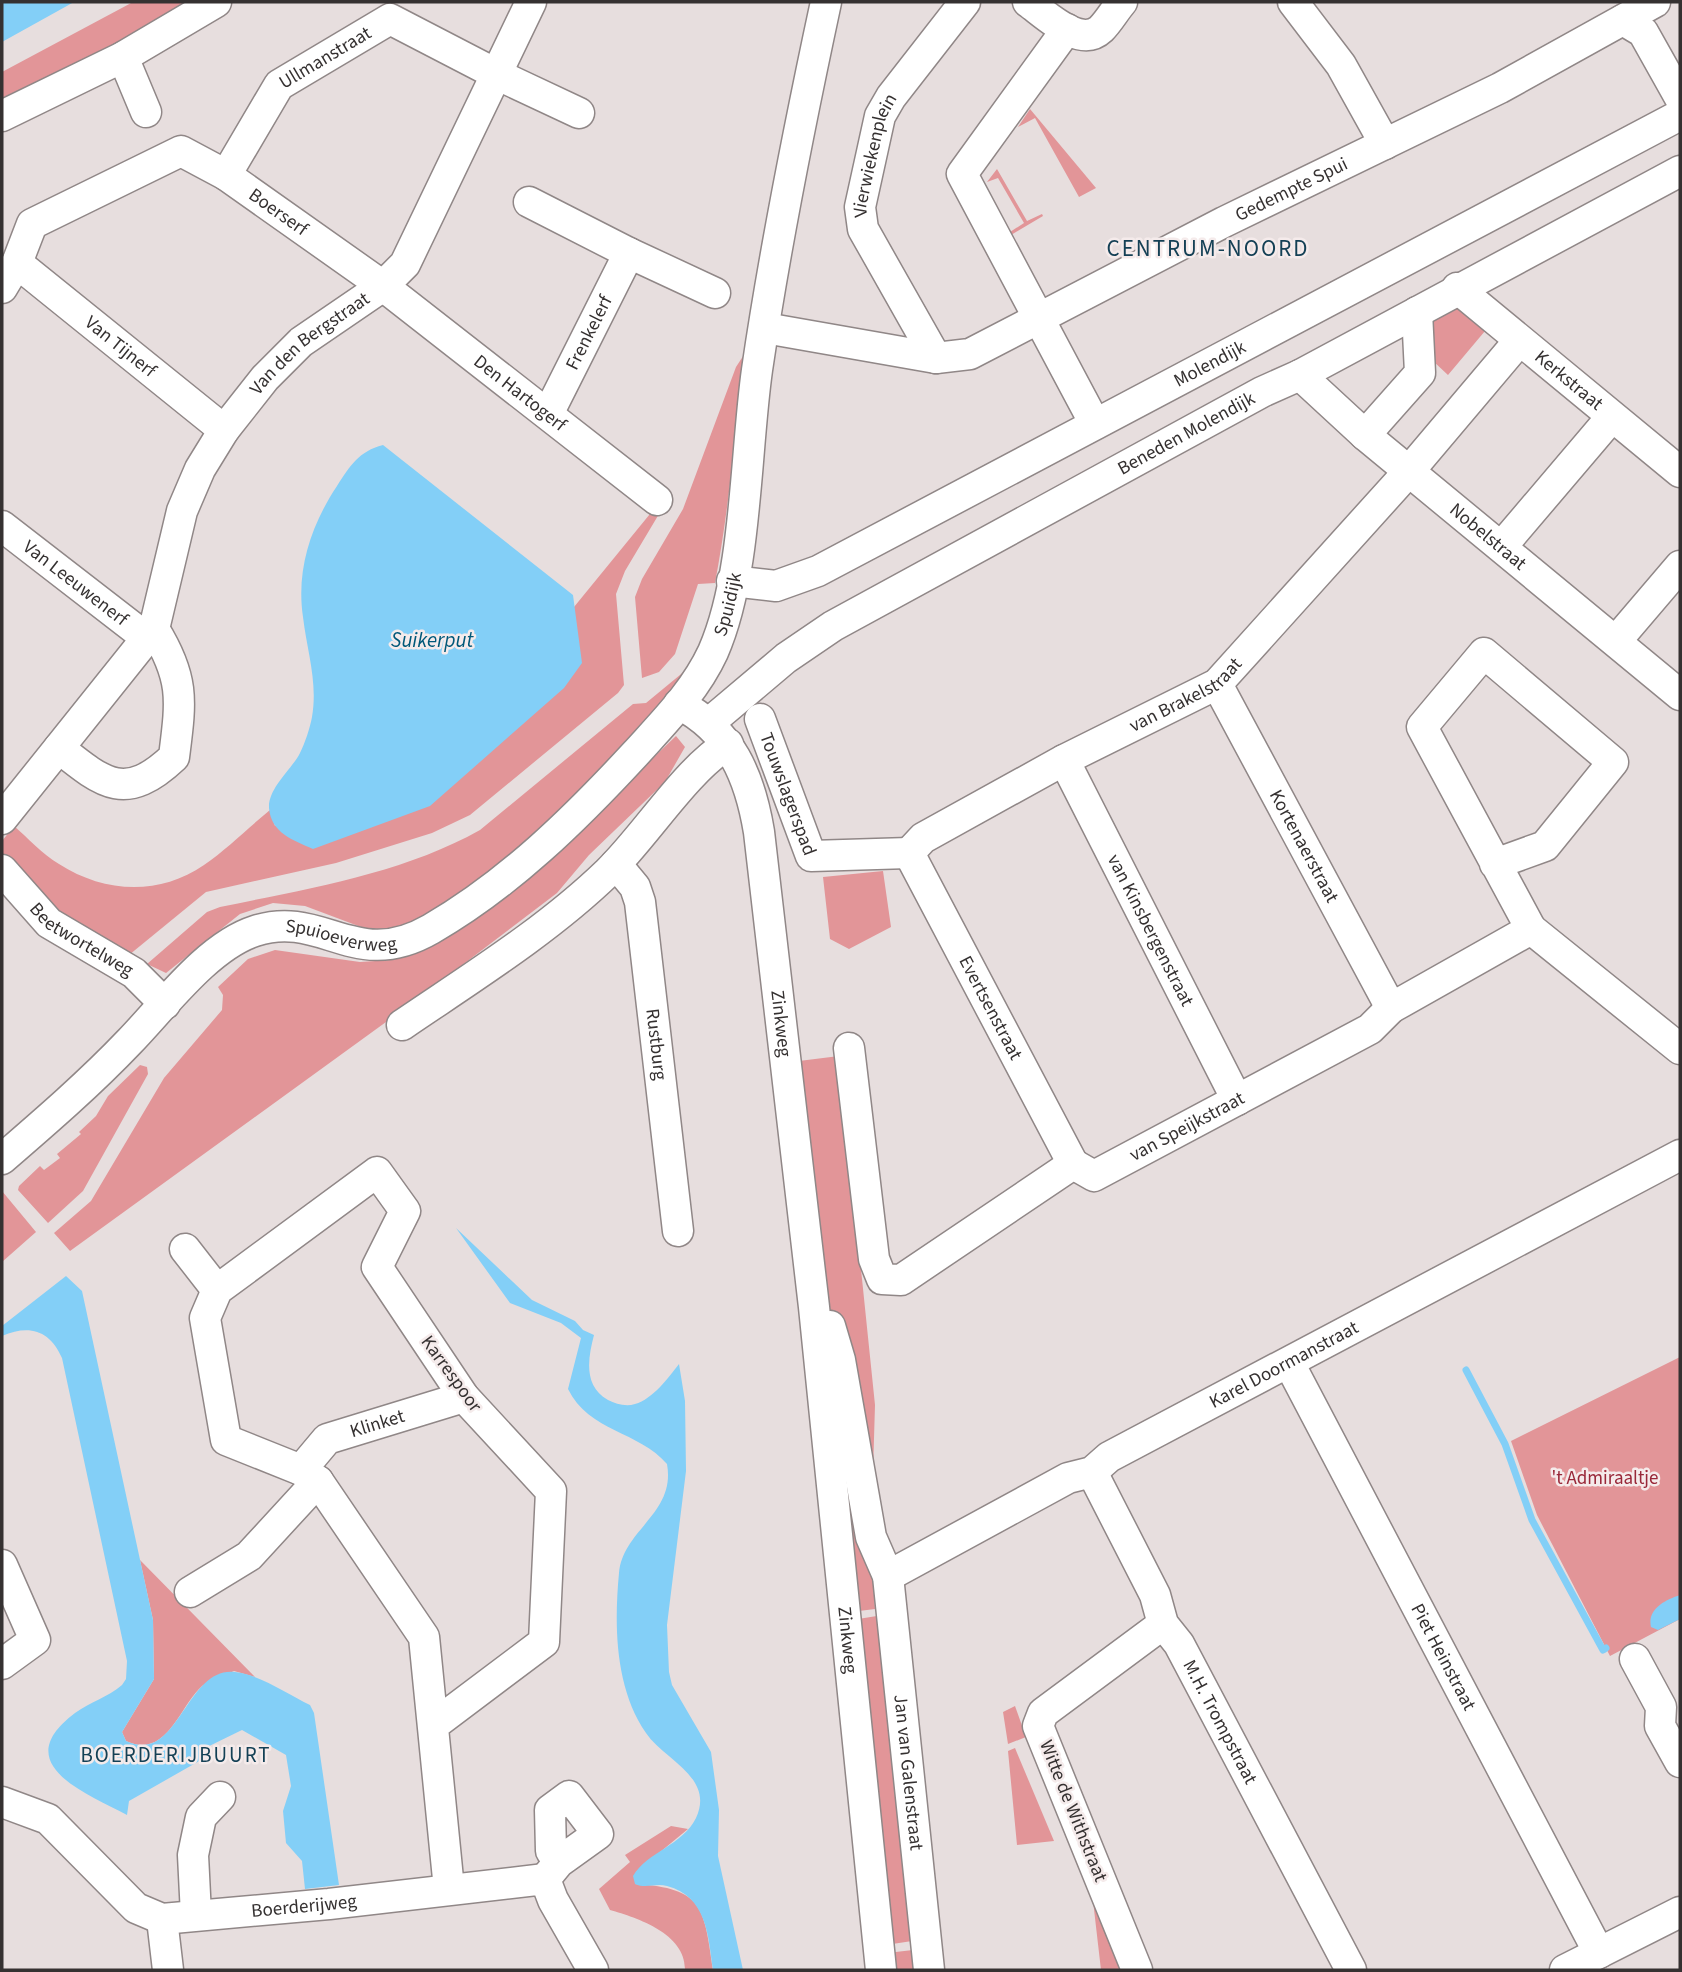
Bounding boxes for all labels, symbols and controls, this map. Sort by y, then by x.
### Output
street label: Ullmanstraat [274,19,377,96]
street label: Vierwiekenplein [847,88,904,219]
street label: Gedempte Spui [1230,150,1352,228]
street label: Boerserf [243,182,315,243]
district label: CENTRUM-NOORD [1107,232,1309,265]
street label: Van den Bergstraat [243,285,376,401]
street label: Frenkelerf [559,290,620,375]
street label: Van Tijnerf [79,309,163,385]
street label: Molendijk [1169,333,1251,394]
street label: Kerkstraat [1529,344,1609,417]
street label: Den Hartogerf [468,348,573,439]
street label: Beneden Molendijk [1113,385,1260,482]
street label: Nobelstraat [1444,497,1533,577]
street label: Van Leeuwenerf [17,534,135,633]
street label: Spuidijk [707,570,749,640]
water label: Suikerput [391,625,474,655]
street label: van Brakelstraat [1125,651,1249,739]
street label: Touwslagerspad [753,729,823,859]
street label: Kortenaerstraat [1263,785,1346,908]
street label: van Kinsbergenstraat [1101,849,1201,1011]
street label: Beetwortelweg [23,896,139,984]
street label: Spuioeverweg [285,913,399,959]
street label: Evertsenstraat [952,951,1029,1065]
street label: Zinkweg [764,989,798,1059]
street label: Rustburg [639,1007,674,1082]
street label: van Speijkstraat [1125,1085,1250,1168]
street label: Karel Doormanstraat [1204,1314,1364,1415]
street label: Karrespoor [414,1330,488,1418]
street label: Klinket [347,1402,408,1445]
park label: 't Admiraaltje [1552,1465,1658,1492]
street label: Piet Heinstraat [1404,1599,1483,1716]
street label: Zinkweg [831,1605,864,1675]
street label: M.H. Trompstraat [1176,1655,1264,1789]
street label: Jan van Galenstraat [887,1693,930,1852]
street label: Witte de Withstraat [1032,1736,1114,1886]
district label: BOERDERIJBUURT [80,1740,272,1770]
street label: Boerderijweg [250,1887,359,1924]

